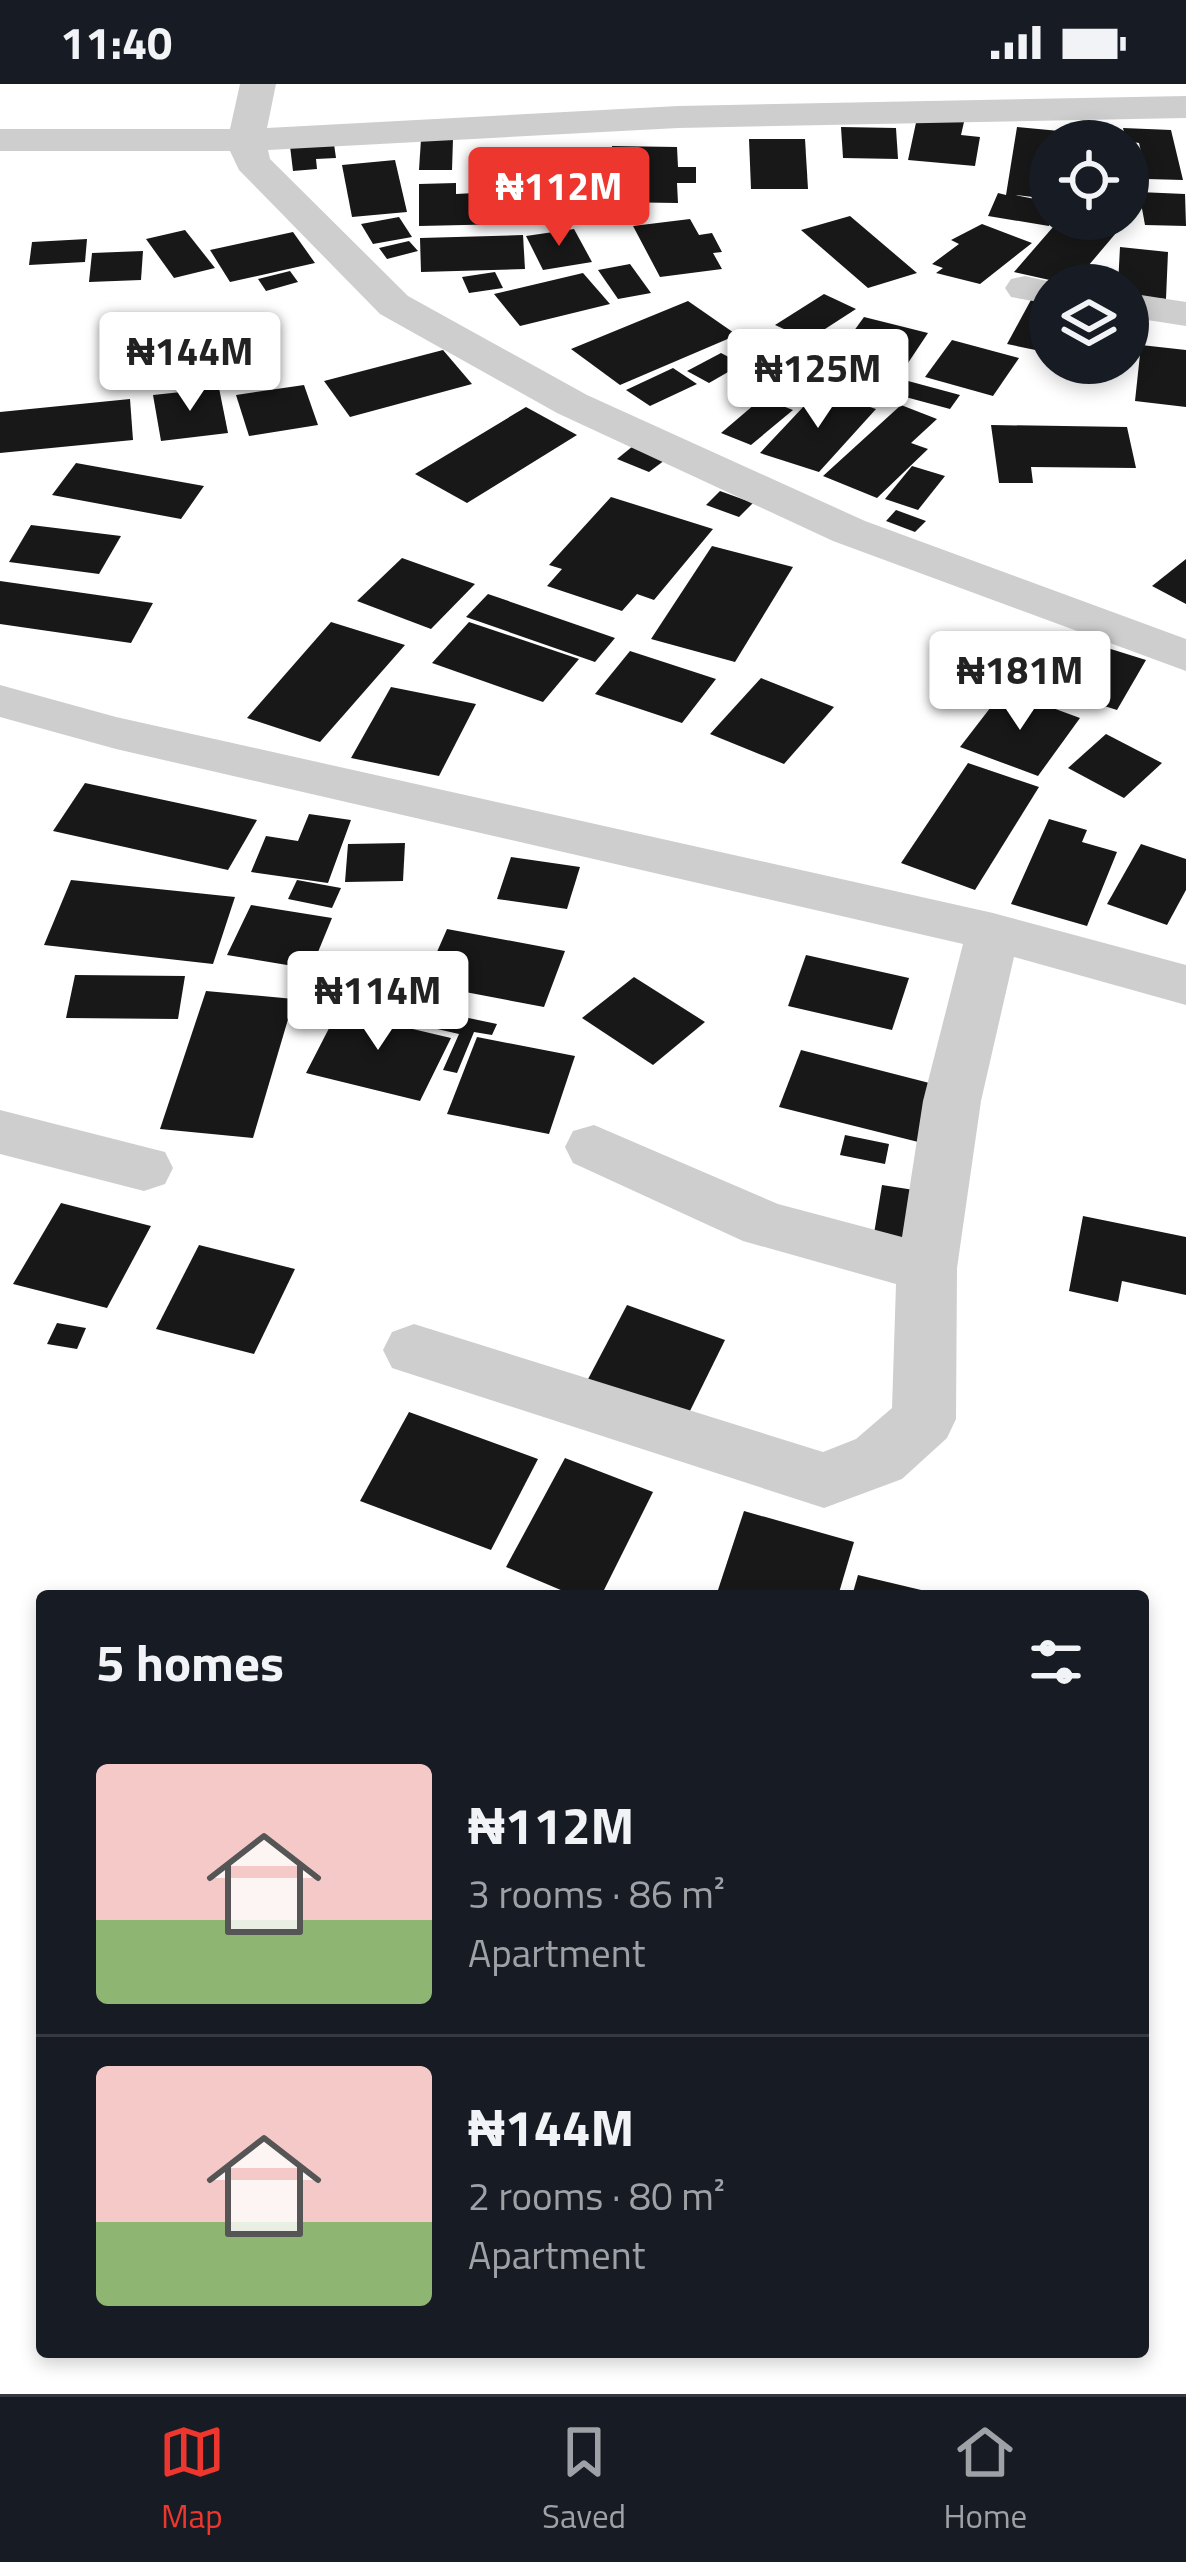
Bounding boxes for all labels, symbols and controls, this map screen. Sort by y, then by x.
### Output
text: 11:40 [60,8,172,76]
map controls [1029,120,1149,384]
button: locate [1029,120,1149,240]
pin: ₦112M [475,147,643,249]
text: ₦112M [495,156,623,215]
button: layers [1029,264,1149,384]
pin: ₦144M [106,312,274,414]
text: ₦144M [126,321,254,380]
pin: ₦125M [734,329,902,431]
text: ₦125M [754,338,882,397]
pin: ₦181M [936,631,1104,733]
text: ₦181M [956,640,1084,699]
pin: ₦114M [294,951,462,1053]
text: ₦114M [314,960,442,1019]
text: 5 homes [96,1623,284,1701]
icon: filters [1023,1629,1089,1695]
text: ₦112M [468,1786,634,1864]
icon: home [192,1812,336,1956]
text: 3 rooms · 86 m² [468,1864,725,1923]
text: Apartment [468,1923,645,1982]
text: ₦144M [468,2088,634,2166]
icon: home [192,2114,336,2258]
text: 2 rooms · 80 m² [468,2166,725,2225]
text: Apartment [468,2225,645,2284]
tab: Map [159,2419,225,2541]
tab: Saved [542,2419,626,2541]
tab: Home [943,2419,1027,2541]

